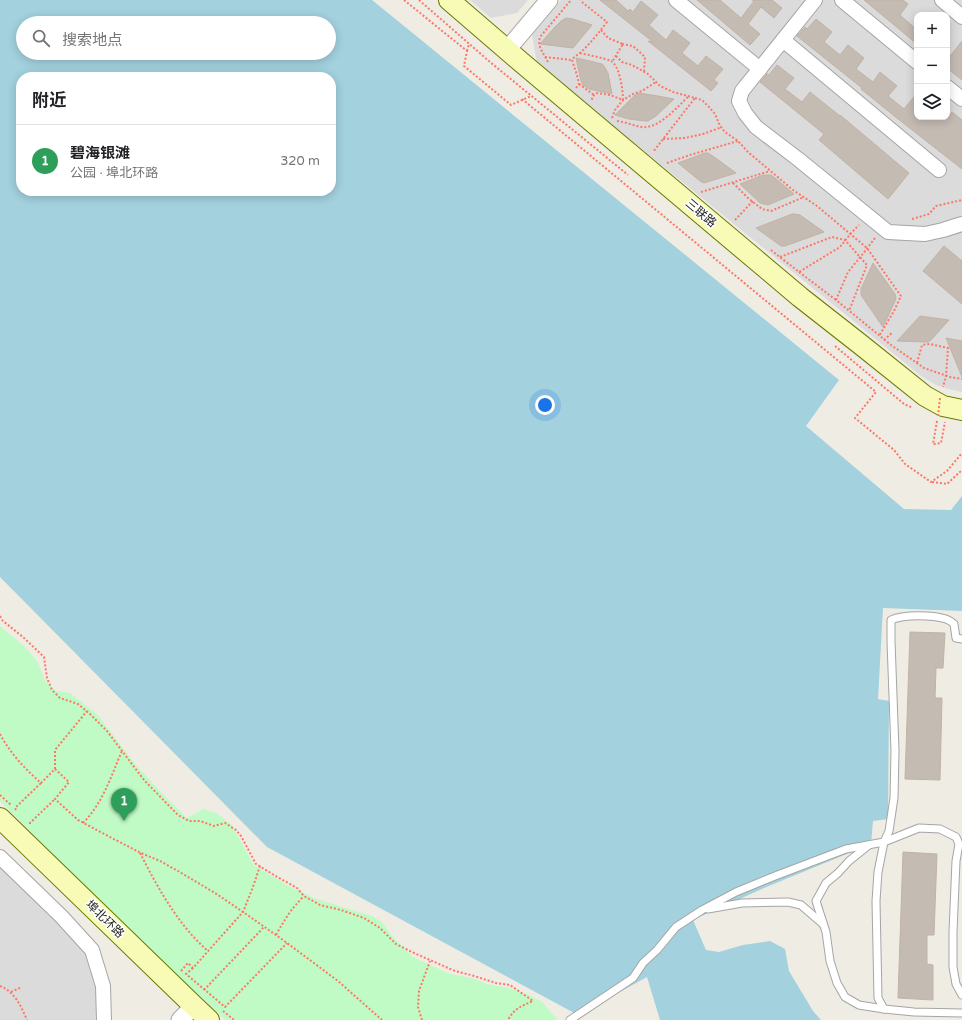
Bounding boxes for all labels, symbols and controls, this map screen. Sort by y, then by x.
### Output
map controls [914,12,950,120]
button: + [914,12,950,48]
search box [16,16,336,60]
icon: search [30,27,52,49]
text: 搜索地点 [62,31,122,49]
button: − [914,48,950,84]
button: layers [914,84,950,120]
text: 附近 [32,90,66,111]
text: 碧海银滩 [70,144,130,162]
text: 1 [41,153,49,169]
text: 320 m [280,153,320,169]
text: 公园 · 埠北环路 [70,165,158,181]
street label: 三联路 [683,196,719,230]
your location [535,395,555,415]
pin: 1 [111,788,137,821]
street label: 埠北环路 [83,897,127,941]

